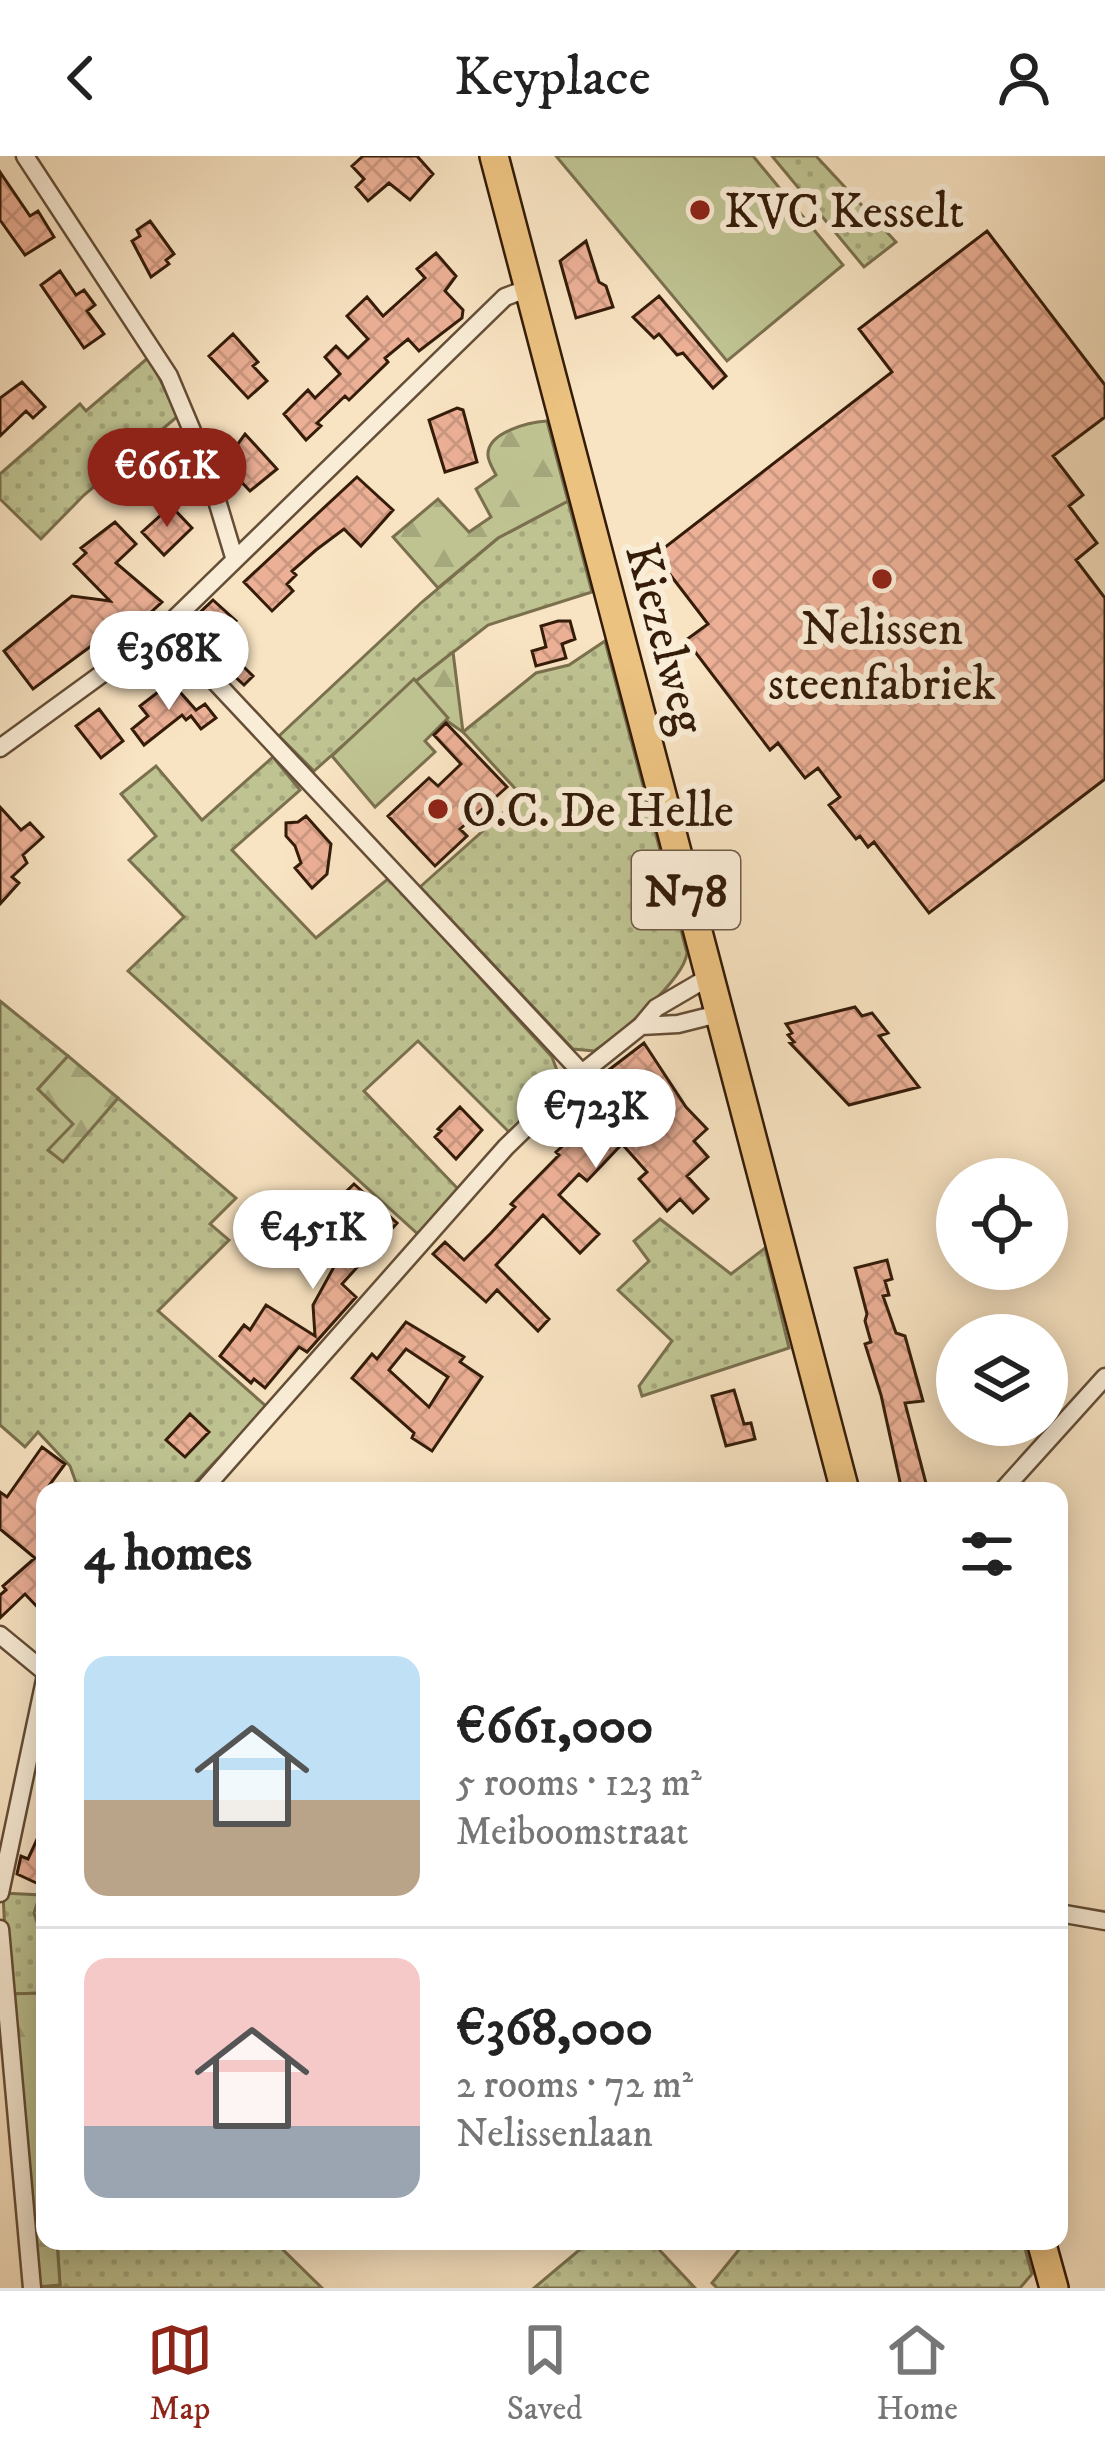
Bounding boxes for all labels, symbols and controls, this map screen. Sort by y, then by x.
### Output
icon: back [48,45,114,111]
text: Keyplace [454,45,651,112]
icon: person [991,45,1057,111]
place label: KVC Kesselt [724,183,964,243]
marker: KVC Kesselt [687,197,713,223]
pin: €661K [83,428,251,530]
text: €661K [115,442,219,491]
street label: Kiezelweg [610,537,718,741]
marker: Nelissen steenfabriek [869,566,895,592]
place label: Nelissen steenfabriek [768,600,996,715]
pin: €368K [85,611,253,713]
text: €368K [117,625,221,674]
place label: O.C. De Helle [462,782,734,842]
marker: O.C. De Helle [425,796,451,822]
road number: N78 [632,851,740,929]
pin: €723K [512,1069,680,1171]
text: €723K [544,1083,648,1132]
map controls [936,1158,1068,1446]
button: locate [936,1158,1068,1290]
pin: €451K [229,1190,397,1292]
text: €451K [260,1204,366,1253]
button: layers [936,1314,1068,1446]
icon: filters [954,1521,1020,1587]
text: 4 homes [84,1522,252,1586]
text: €661,000 [456,1695,654,1759]
icon: home [180,1704,324,1848]
text: 5 rooms · 123 m² [456,1759,702,1808]
text: Meiboomstraat [456,1808,688,1857]
text: €368,000 [456,1997,653,2061]
icon: home [180,2006,324,2150]
text: 2 rooms · 72 m² [456,2061,693,2110]
text: Nelissenlaan [456,2110,653,2159]
tab: Map [147,2317,213,2430]
tab: Saved [507,2317,583,2430]
tab: Home [876,2317,958,2430]

